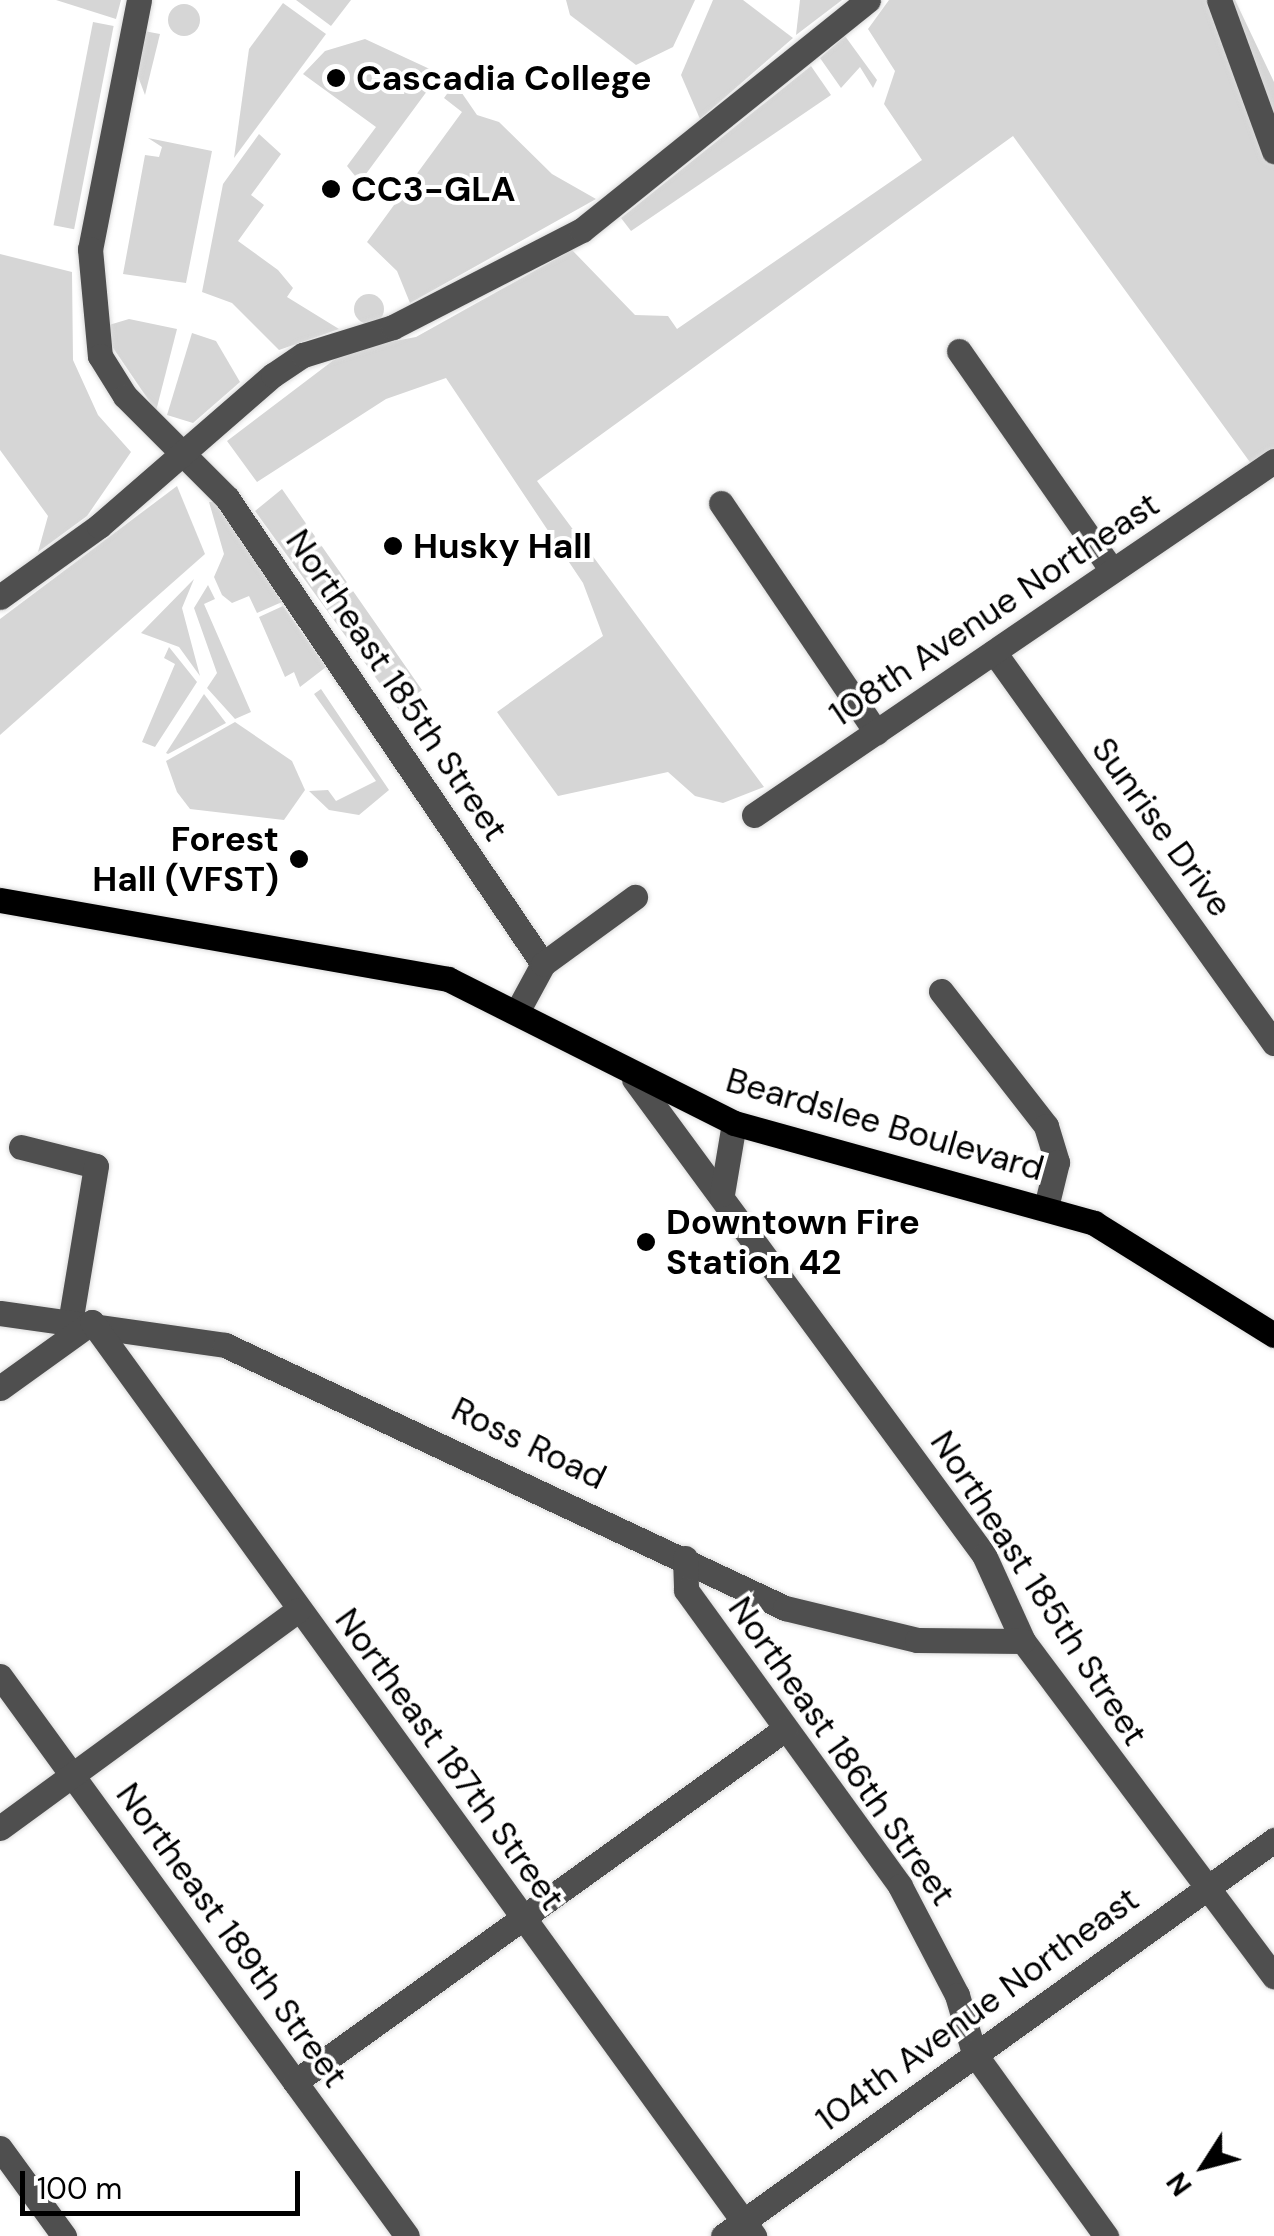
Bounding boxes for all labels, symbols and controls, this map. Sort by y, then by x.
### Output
place label: Cascadia College [356,57,652,99]
marker: Cascadia College [325,67,347,89]
place label: CC3-GLA [351,168,515,210]
marker: CC3-GLA [320,178,342,200]
street label: 108th Avenue Northeast [821,483,1167,735]
street label: Northeast 185th Street [277,521,517,849]
place label: Husky Hall [413,525,592,567]
marker: Husky Hall [382,535,404,557]
street label: Sunrise Drive [1083,729,1241,925]
place label: Forest Hall (VFST) [92,818,279,900]
marker: Forest Hall (VFST) [288,848,310,870]
street label: Beardslee Boulevard [721,1059,1049,1189]
place label: Downtown Fire Station 42 [666,1201,920,1283]
marker: Downtown Fire Station 42 [635,1231,657,1253]
street label: Ross Road [445,1388,613,1498]
street label: Northeast 185th Street [922,1423,1156,1753]
street label: Northeast 186th Street [720,1589,964,1913]
street label: Northeast 187th Street [326,1600,574,1918]
street label: Northeast 189th Street [107,1775,357,2095]
street label: 104th Avenue Northeast [807,1878,1147,2140]
north arrow [1154,2116,1254,2216]
scale bar [25,2151,305,2213]
text: N [1158,2165,1200,2203]
text: 100 m [37,2169,122,2208]

